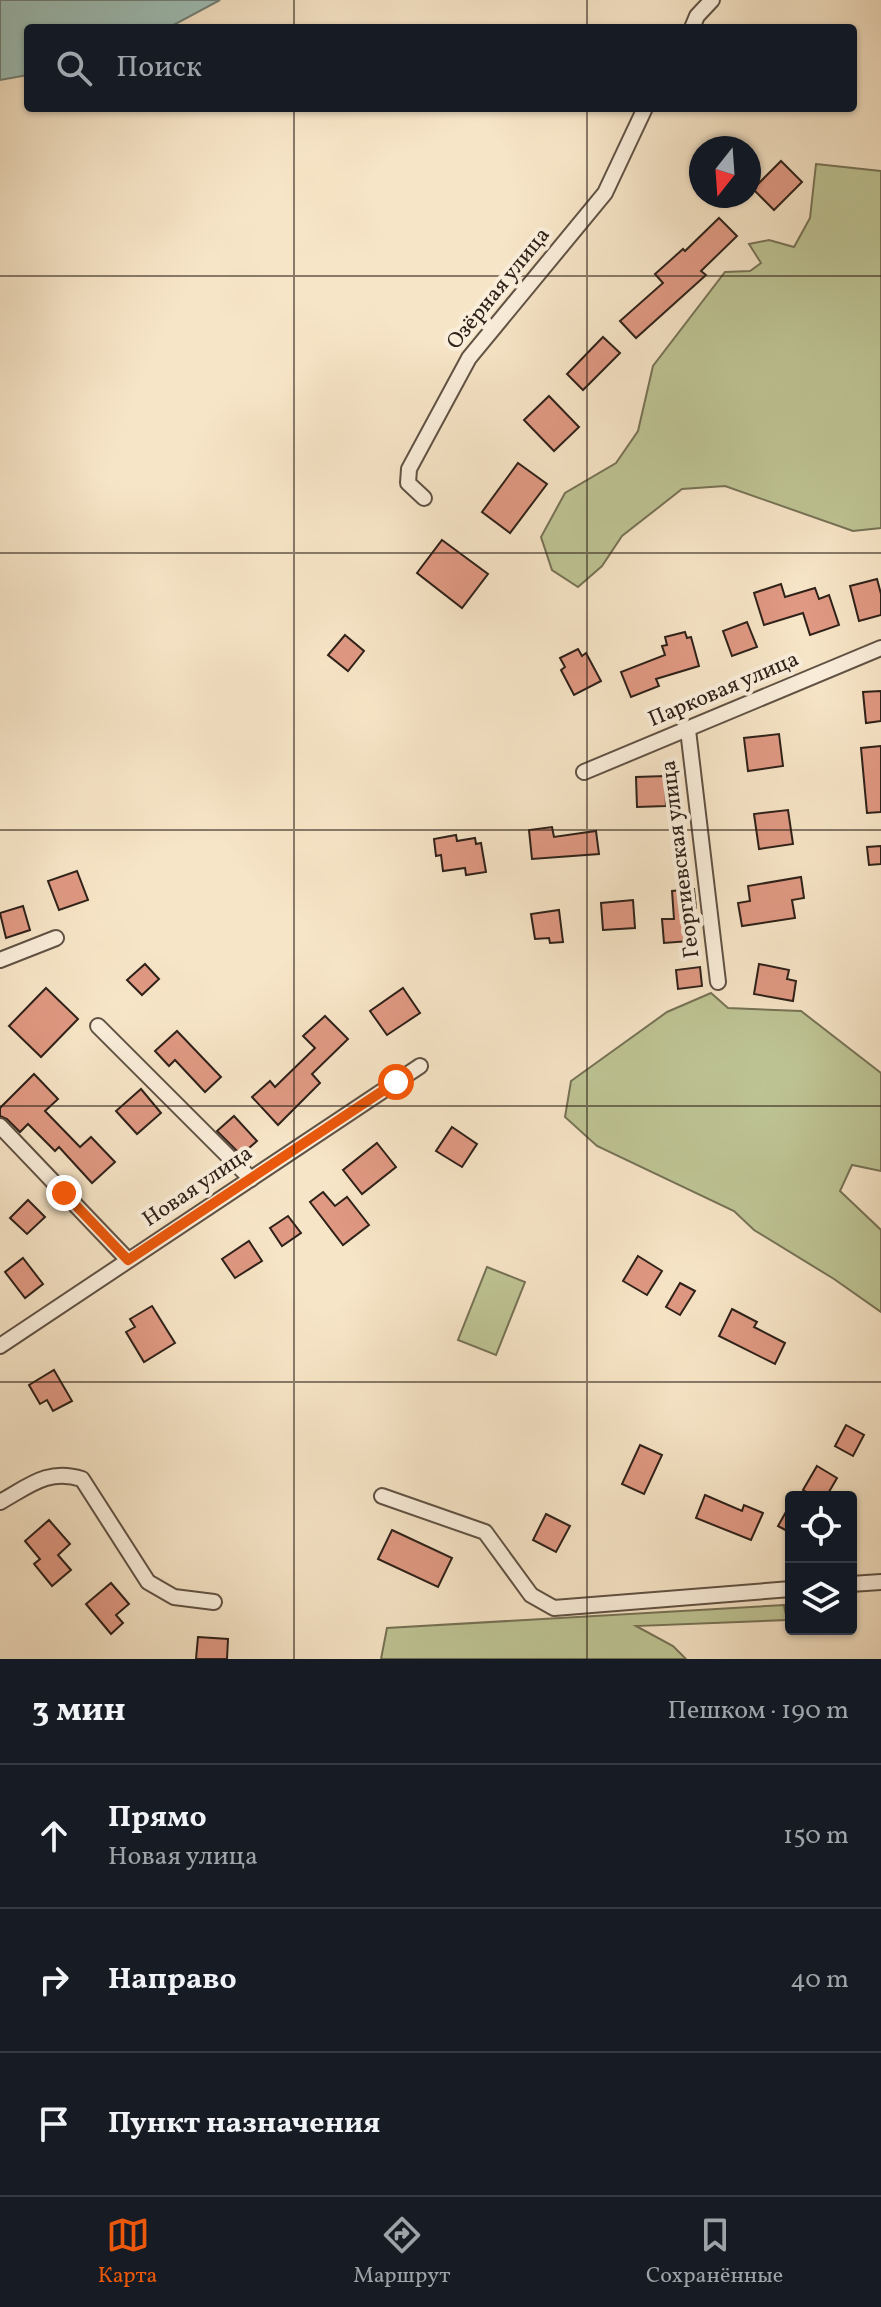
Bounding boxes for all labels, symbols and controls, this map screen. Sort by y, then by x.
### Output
search box [24,24,857,112]
icon: search [52,46,96,90]
text: Поиск [116,47,202,89]
north arrow [689,136,761,208]
street label: Озёрная улица [440,221,558,357]
street label: Парковая улица [644,644,804,736]
street label: Георгиевская улица [653,758,709,960]
route start [378,1064,414,1100]
street label: Новая улица [137,1139,259,1235]
route end [46,1175,82,1211]
map controls [785,1491,857,1635]
button: locate [785,1491,857,1563]
button: layers [785,1563,857,1635]
text: 3 мин [32,1688,126,1735]
text: Пешком · 190 m [668,1693,849,1729]
text: Прямо [108,1797,207,1839]
icon: ahead [32,1814,76,1858]
text: 150 m [783,1818,849,1854]
text: Новая улица [108,1839,258,1875]
icon: right [32,1958,76,2002]
text: Направо [108,1959,237,2001]
text: 40 m [790,1962,849,1998]
icon: arrive [32,2102,76,2146]
text: Пункт назначения [108,2103,380,2145]
tab: Карта [98,2213,158,2292]
tab: Маршрут [353,2213,450,2292]
tab: Сохранённые [646,2213,783,2292]

